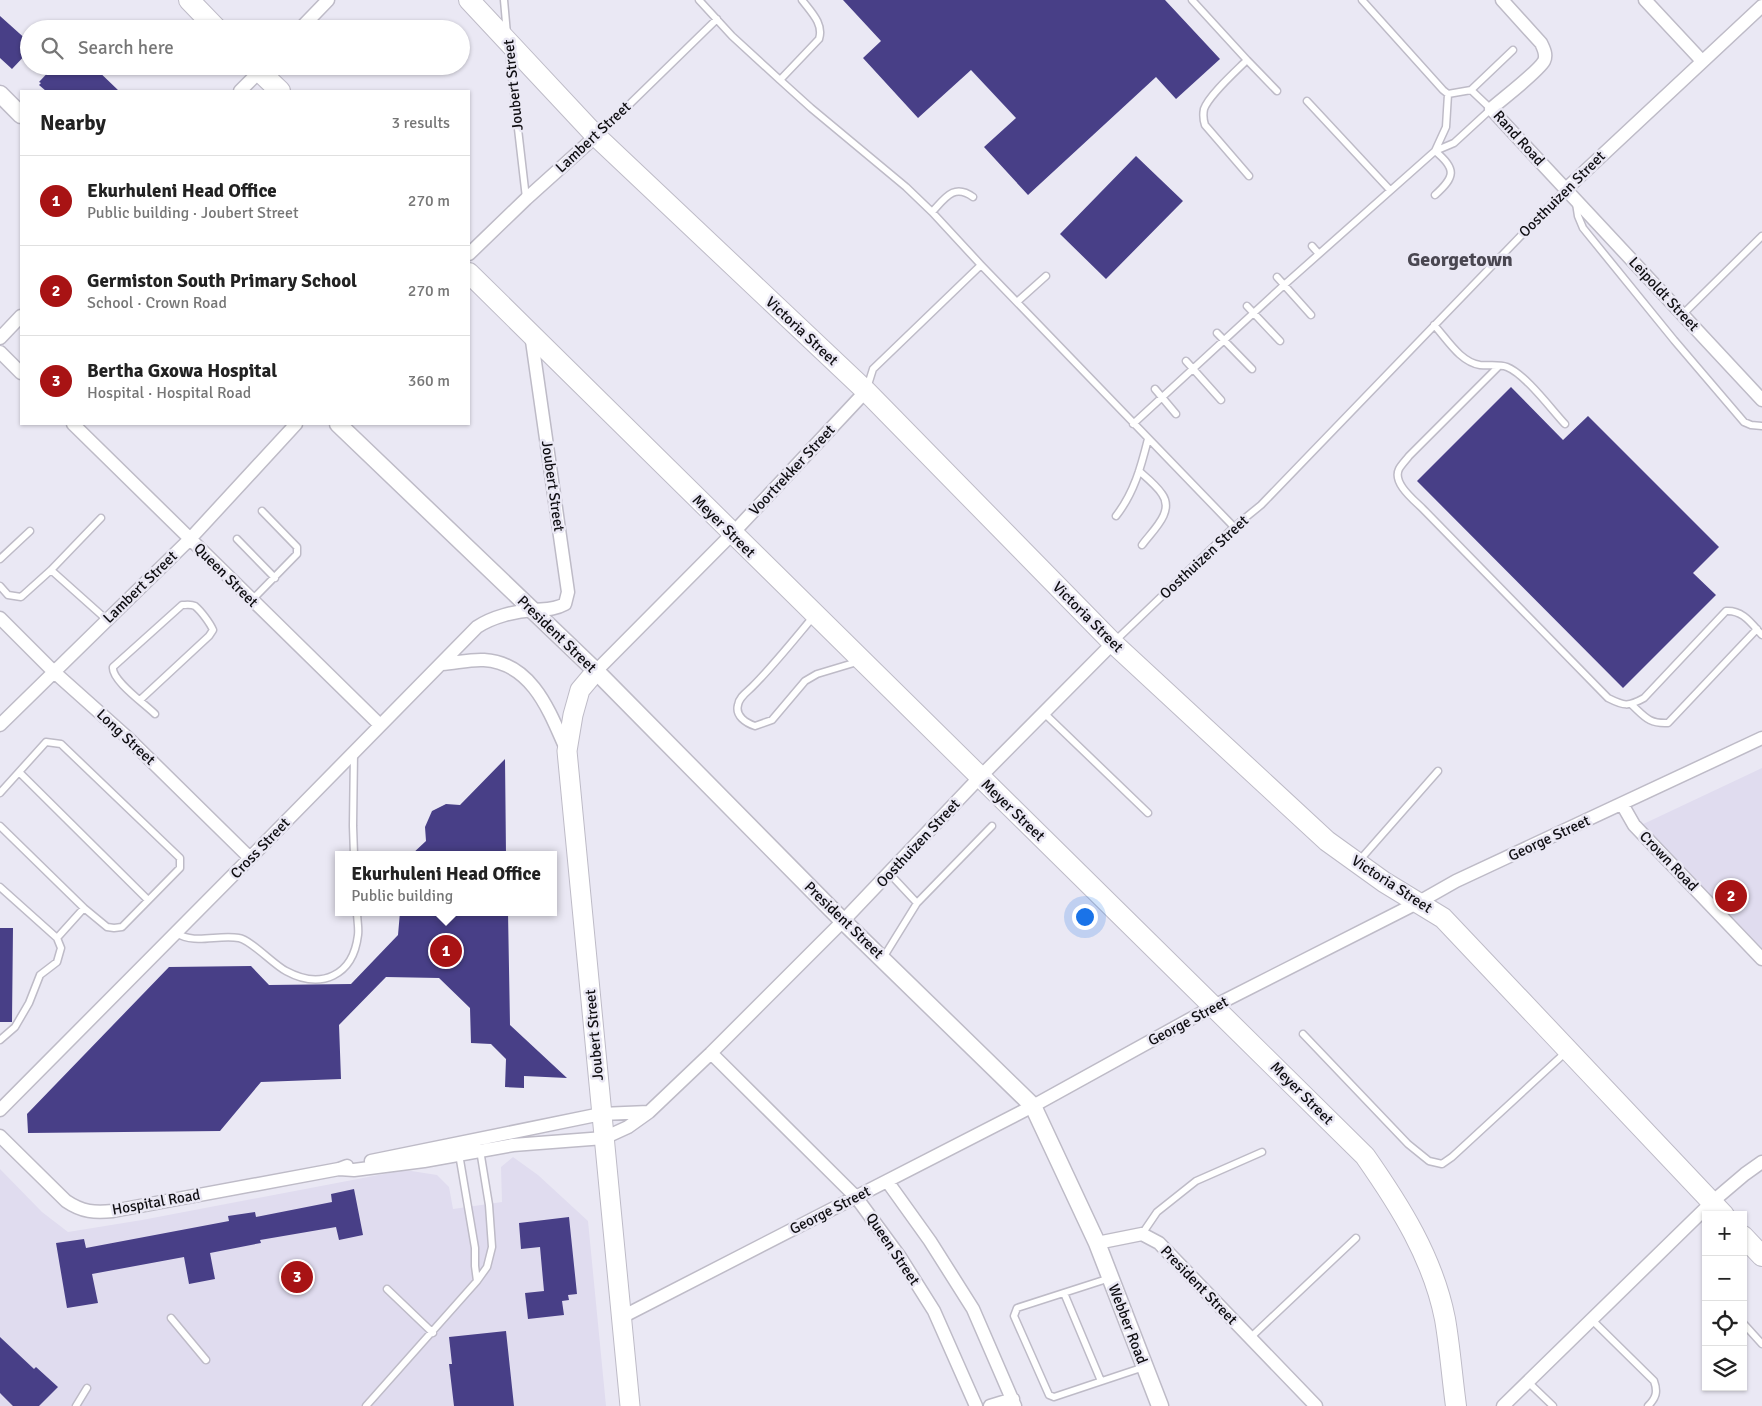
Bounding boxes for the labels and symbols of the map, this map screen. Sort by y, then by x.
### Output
street label: Joubert Street [499,38,527,132]
street label: Lambert Street [552,98,634,176]
street label: Rand Road [1490,107,1548,169]
street label: Oosthuizen Street [1515,147,1609,241]
district label: Georgetown [1407,247,1513,272]
street label: Leipoldt Street [1625,253,1703,335]
street label: Victoria Street [762,293,842,369]
street label: Voortrekker Street [745,421,839,519]
street label: Joubert Street [538,439,568,533]
street label: Meyer Street [689,491,759,561]
street label: Oosthuizen Street [1156,511,1252,603]
street label: Queen Street [190,539,262,611]
street label: Lambert Street [99,547,181,627]
street label: Victoria Street [1049,578,1127,656]
street label: President Street [514,592,600,676]
street label: Long Street [93,705,159,769]
street label: Meyer Street [977,775,1049,845]
street label: Oosthuizen Street [872,795,964,891]
street label: George Street [1505,811,1593,865]
street label: Cross Street [227,814,293,882]
street label: Crown Road [1636,827,1702,895]
street label: Victoria Street [1348,851,1436,917]
pin: 2 [1715,877,1747,915]
street label: President Street [801,878,887,962]
your location [1072,904,1098,930]
pin: 1 [430,932,462,970]
street label: Joubert Street [581,989,607,1081]
street label: George Street [1145,992,1231,1050]
street label: Meyer Street [1267,1058,1337,1128]
street label: George Street [787,1182,873,1238]
street label: Hospital Road [111,1185,201,1219]
street label: Queen Street [862,1209,924,1289]
street label: President Street [1157,1242,1241,1328]
pin: 3 [281,1258,313,1296]
street label: Webber Road [1105,1282,1151,1366]

